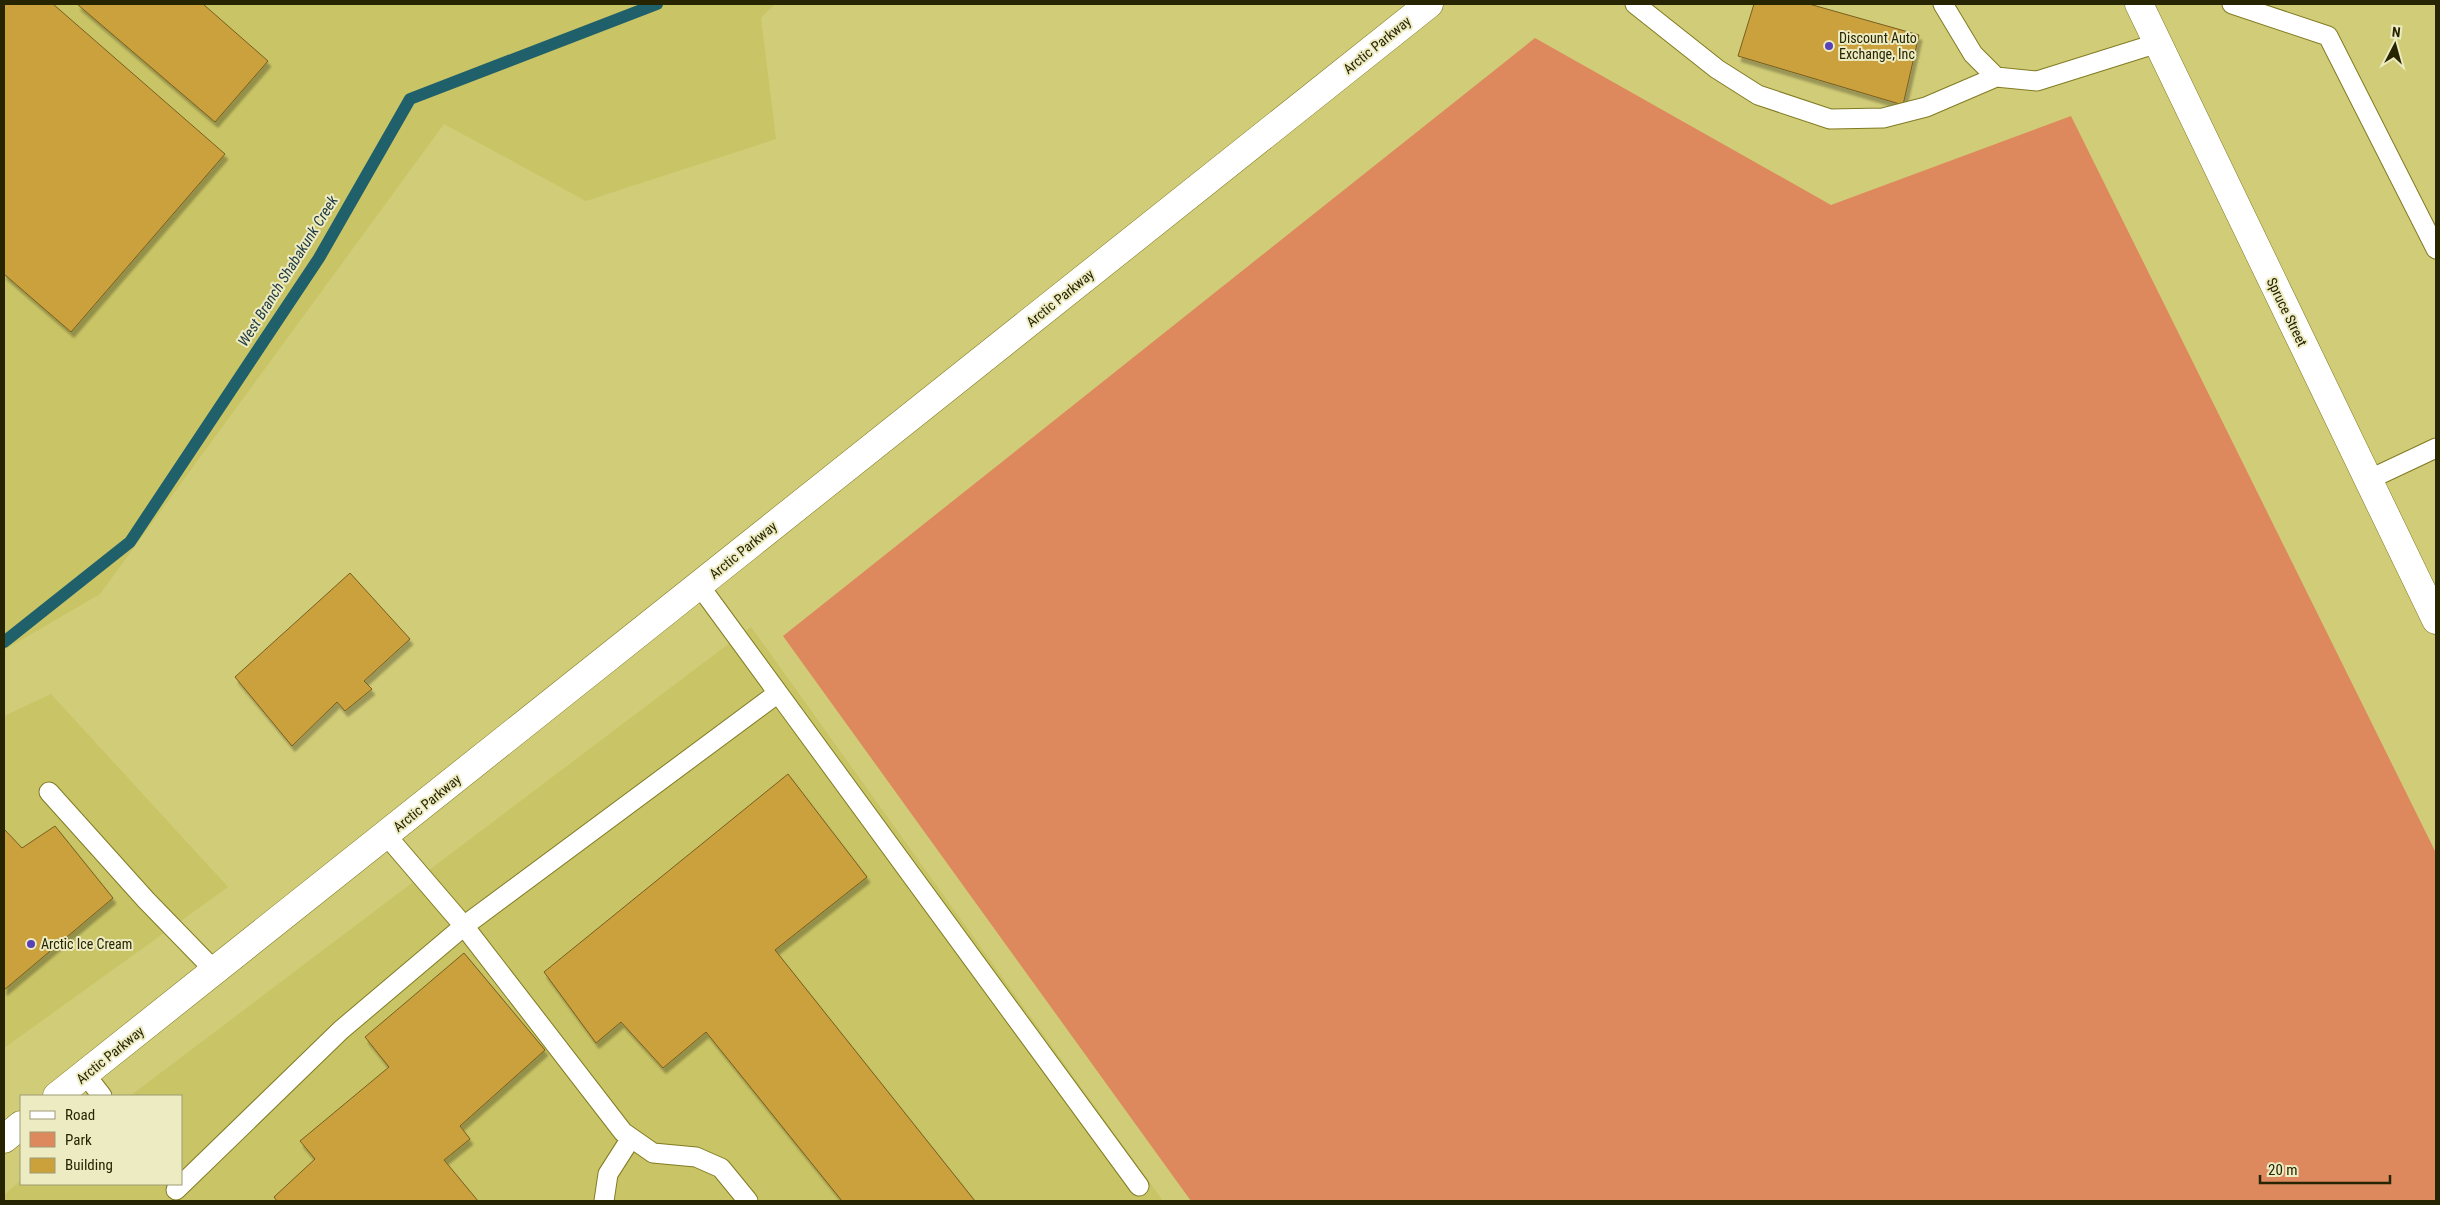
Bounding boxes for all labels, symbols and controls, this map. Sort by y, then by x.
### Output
street label: Arctic Parkway [1340,13,1414,77]
north arrow [2370,20,2420,70]
text: N [2391,24,2401,40]
place label: Discount Auto Exchange, Inc [1839,30,1917,62]
marker: Discount Auto Exchange, Inc [1823,40,1835,52]
water label: West Branch Shabakunk Creek [234,192,342,350]
street label: Arctic Parkway [1023,266,1097,330]
street label: Spruce Street [2264,275,2310,349]
street label: Arctic Parkway [706,518,780,582]
street label: Arctic Parkway [390,771,464,835]
place label: Arctic Ice Cream [41,936,132,952]
marker: Arctic Ice Cream [25,938,37,950]
street label: Arctic Parkway [73,1023,147,1087]
legend [20,1095,182,1185]
text: Road [65,1106,95,1124]
text: Park [65,1131,92,1149]
scale bar [2260,1152,2390,1184]
text: Building [65,1156,113,1174]
text: 20 m [2268,1161,2298,1179]

